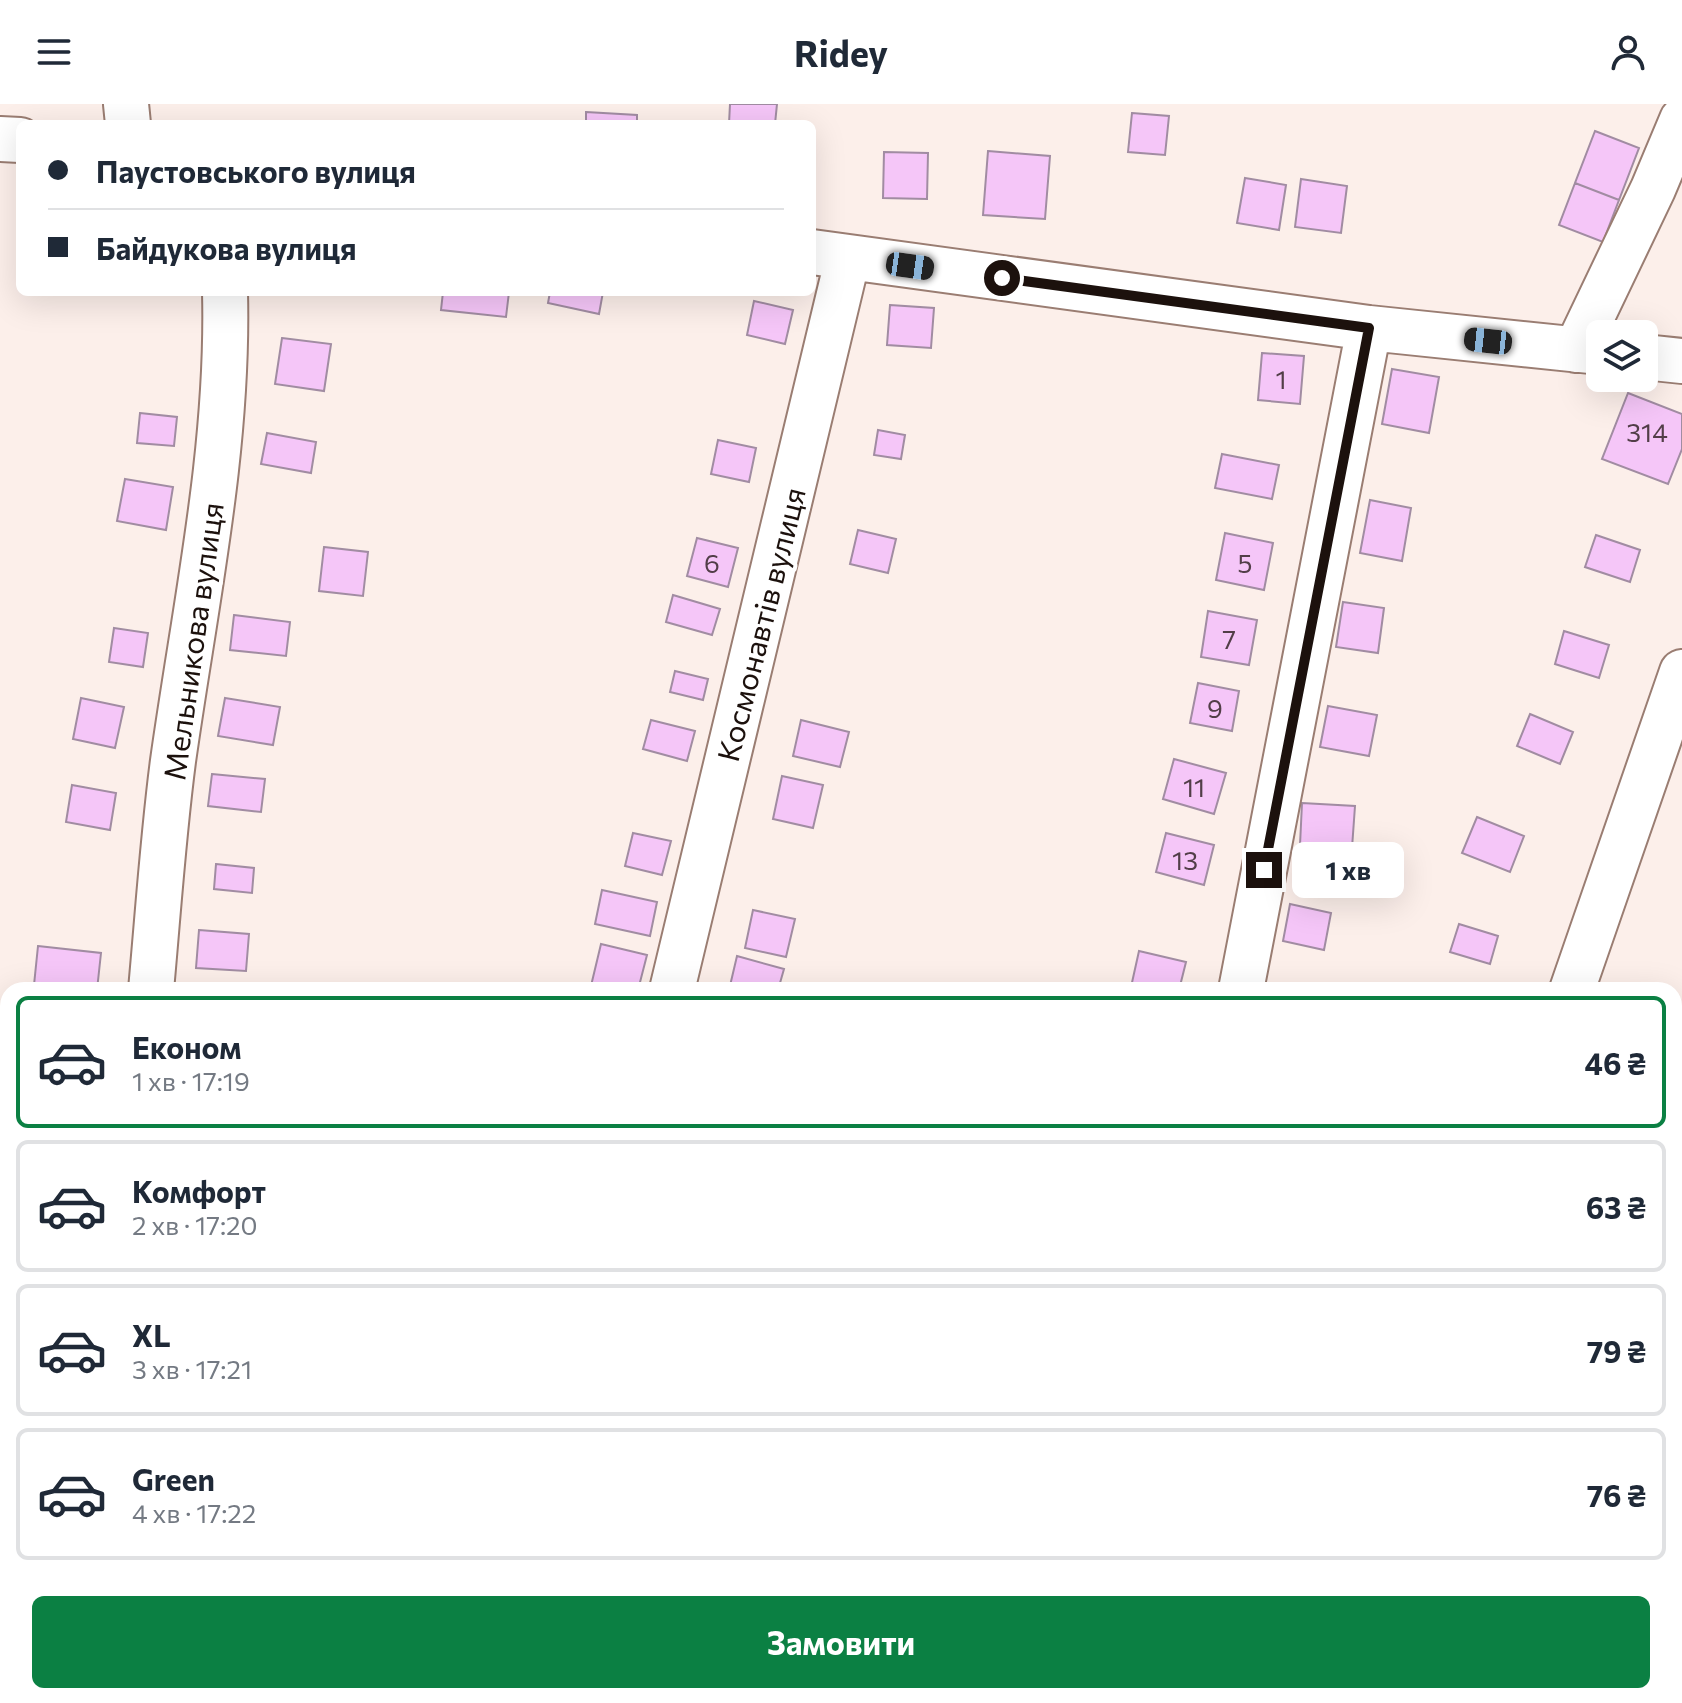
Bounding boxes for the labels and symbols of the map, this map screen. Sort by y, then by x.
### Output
car [885,251,935,281]
route start [984,260,1020,296]
car [1463,327,1513,355]
house number: 1 [1275,363,1287,394]
house number: 314 [1626,416,1668,447]
street label: Космонавтів вулиця [708,483,812,765]
street label: Мельникова вулиця [154,500,230,782]
house number: 6 [704,547,720,578]
house number: 5 [1238,547,1252,578]
house number: 7 [1222,623,1236,654]
house number: 9 [1207,692,1223,723]
house number: 11 [1183,771,1205,802]
callout: 1 хв [1292,842,1404,898]
house number: 13 [1172,844,1198,875]
route end [1246,852,1282,888]

